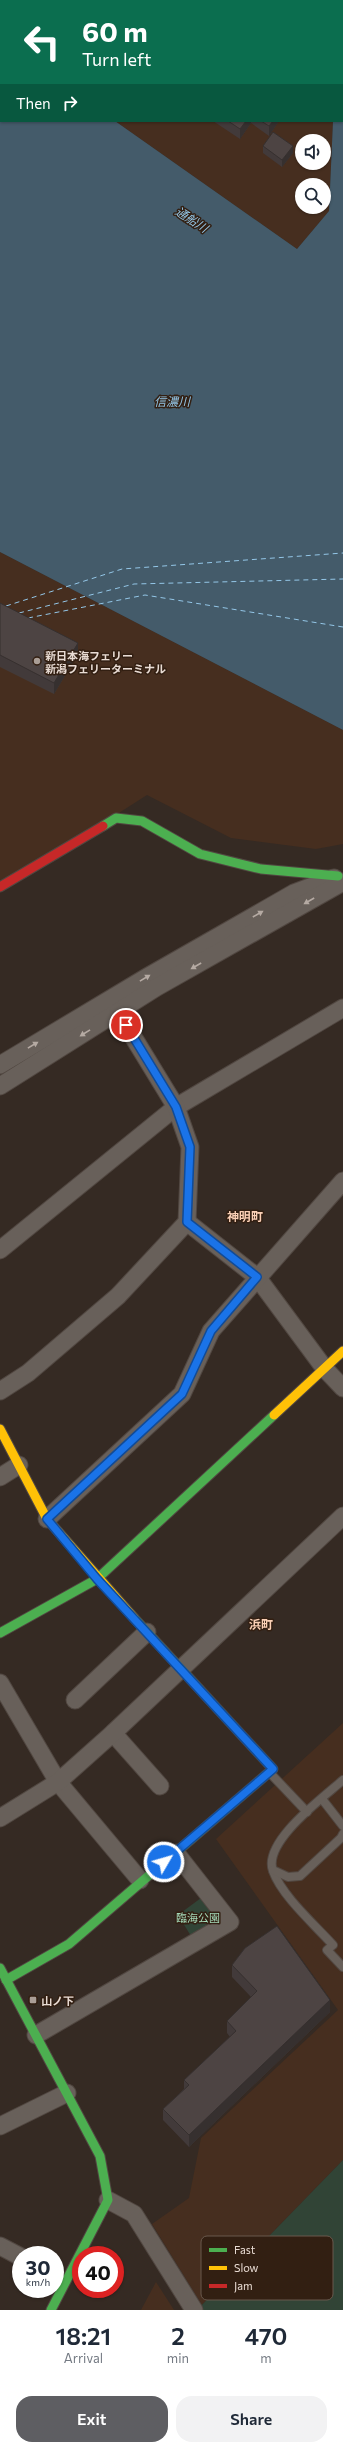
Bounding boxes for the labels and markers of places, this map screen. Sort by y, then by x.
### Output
place label: 新日本海フェリー 新潟フェリーターミナル [45,649,166,675]
marker: 新日本海フェリー 新潟フェリーターミナル [32,656,42,666]
pin [109,1008,143,1042]
place label: 山ノ下 [41,1994,74,2007]
marker: 山ノ下 [28,1995,38,2005]

